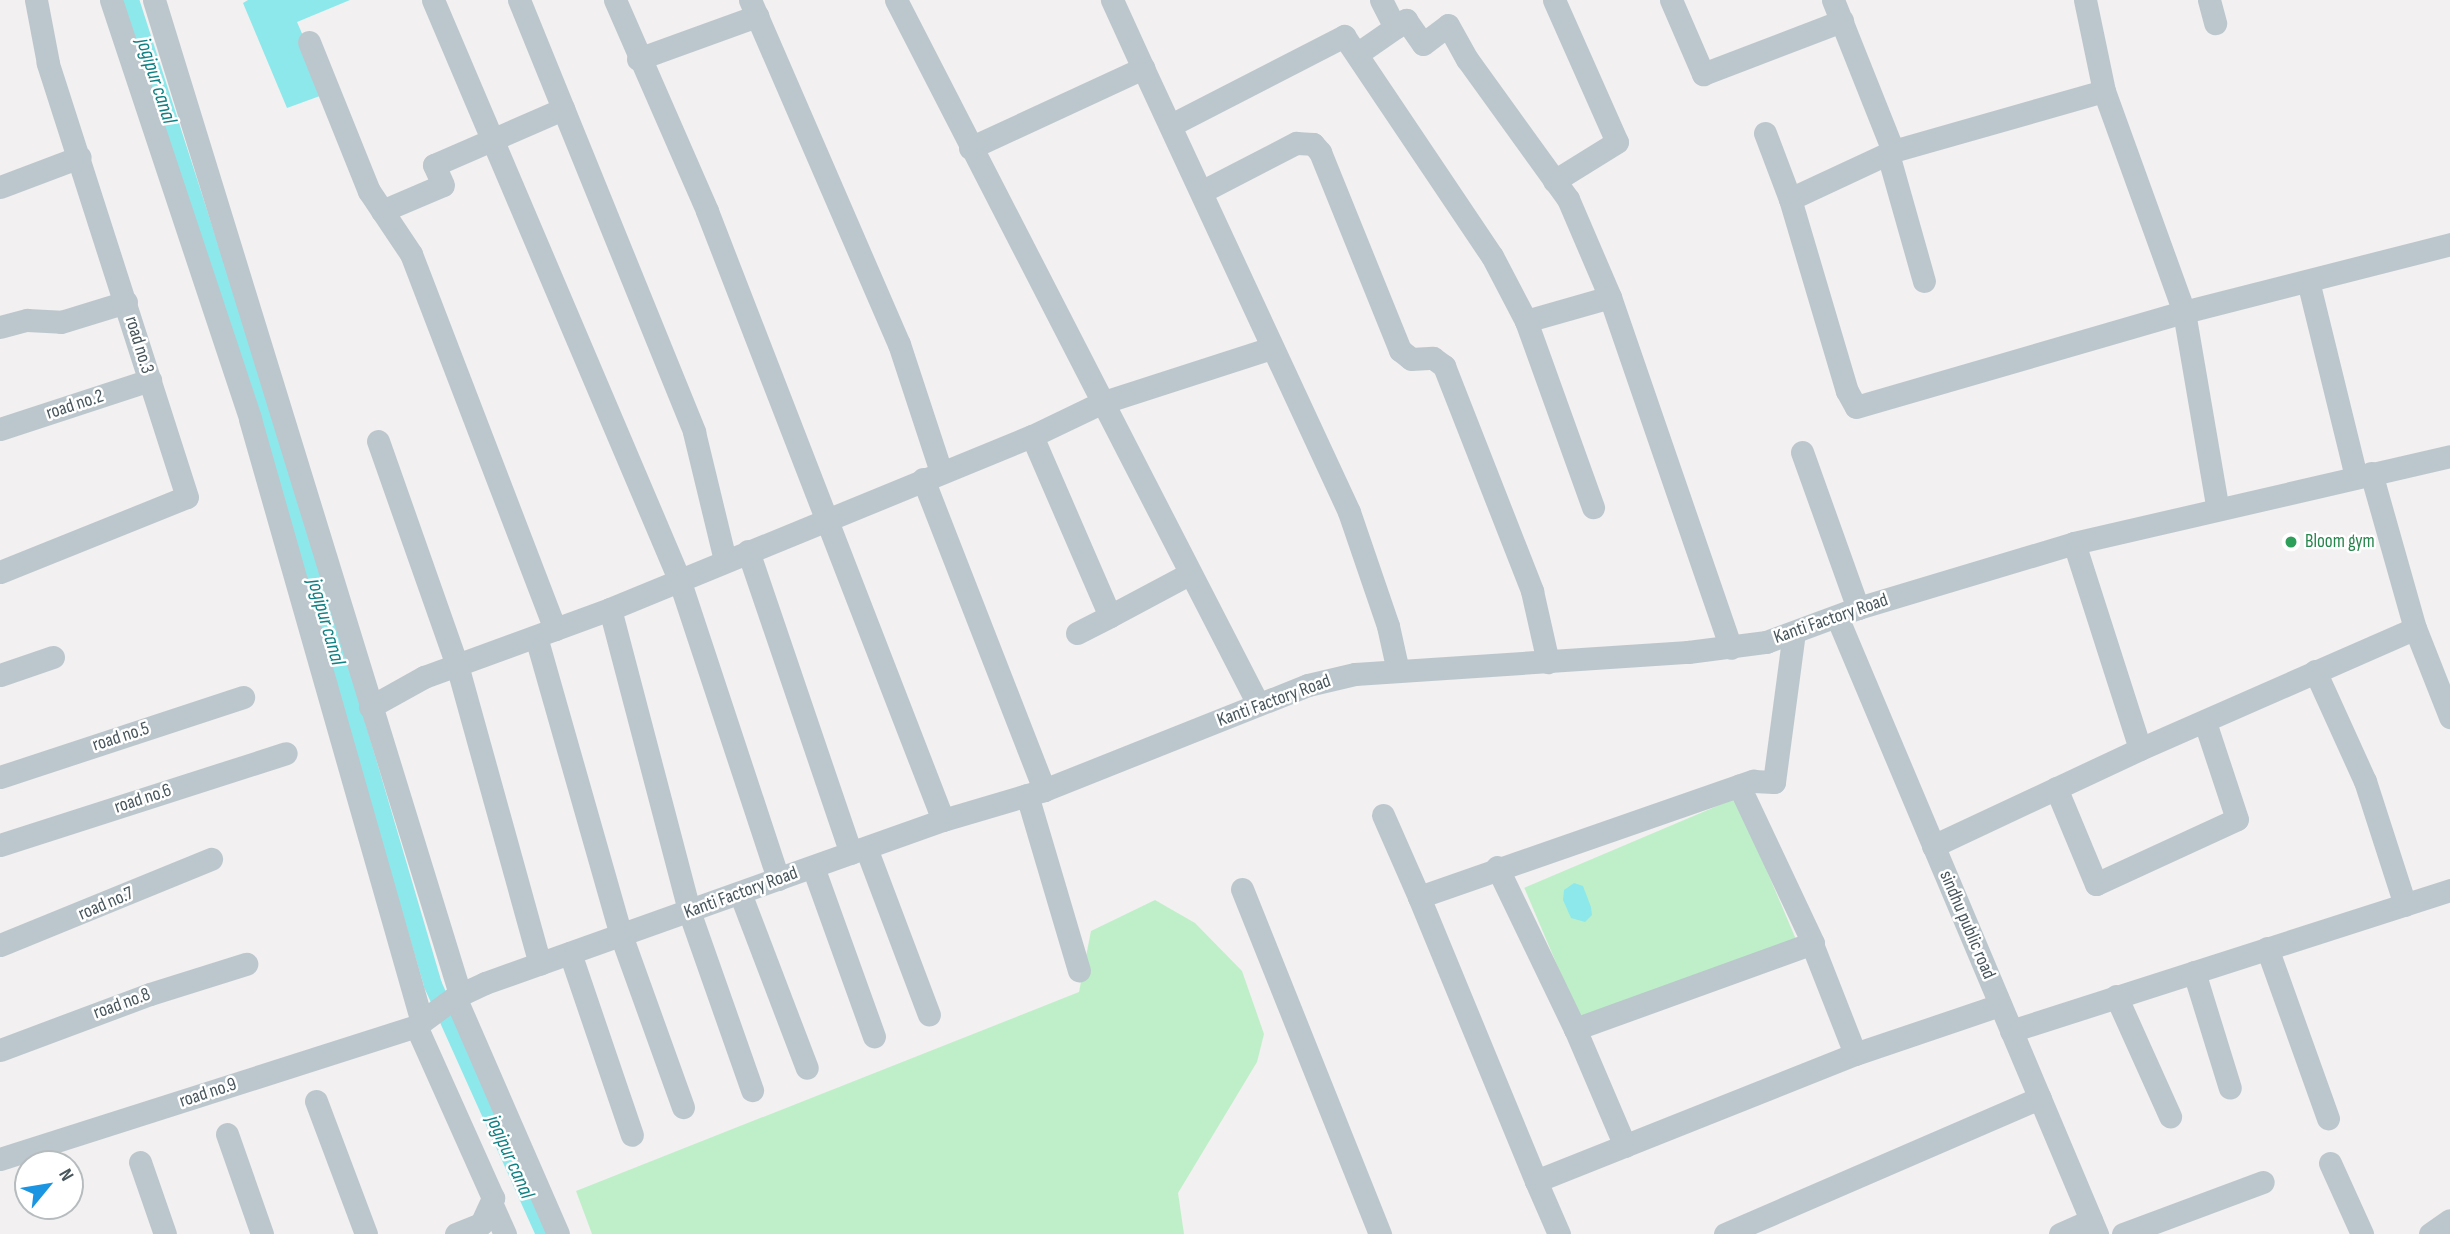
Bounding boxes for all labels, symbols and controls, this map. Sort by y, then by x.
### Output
water label: jogipur canal [130,35,182,127]
street label: road no.3 [120,314,158,376]
street label: road no.2 [43,385,107,425]
place label: Bloom gym [2305,531,2375,553]
marker: Bloom gym [2283,534,2299,550]
water label: jogipur canal [302,576,350,668]
street label: Kanti Factory Road [1771,589,1891,649]
street label: Kanti Factory Road [1214,670,1334,732]
street label: road no.5 [90,717,152,757]
street label: road no.6 [112,779,174,819]
street label: Kanti Factory Road [681,862,801,924]
street label: sindhu public road [1934,867,2000,983]
street label: road no.7 [75,882,137,926]
street label: road no.8 [90,983,154,1025]
street label: road no.9 [177,1073,239,1113]
water label: jogipur canal [480,1111,540,1203]
north arrow [14,1150,84,1220]
text: N [53,1165,78,1185]

